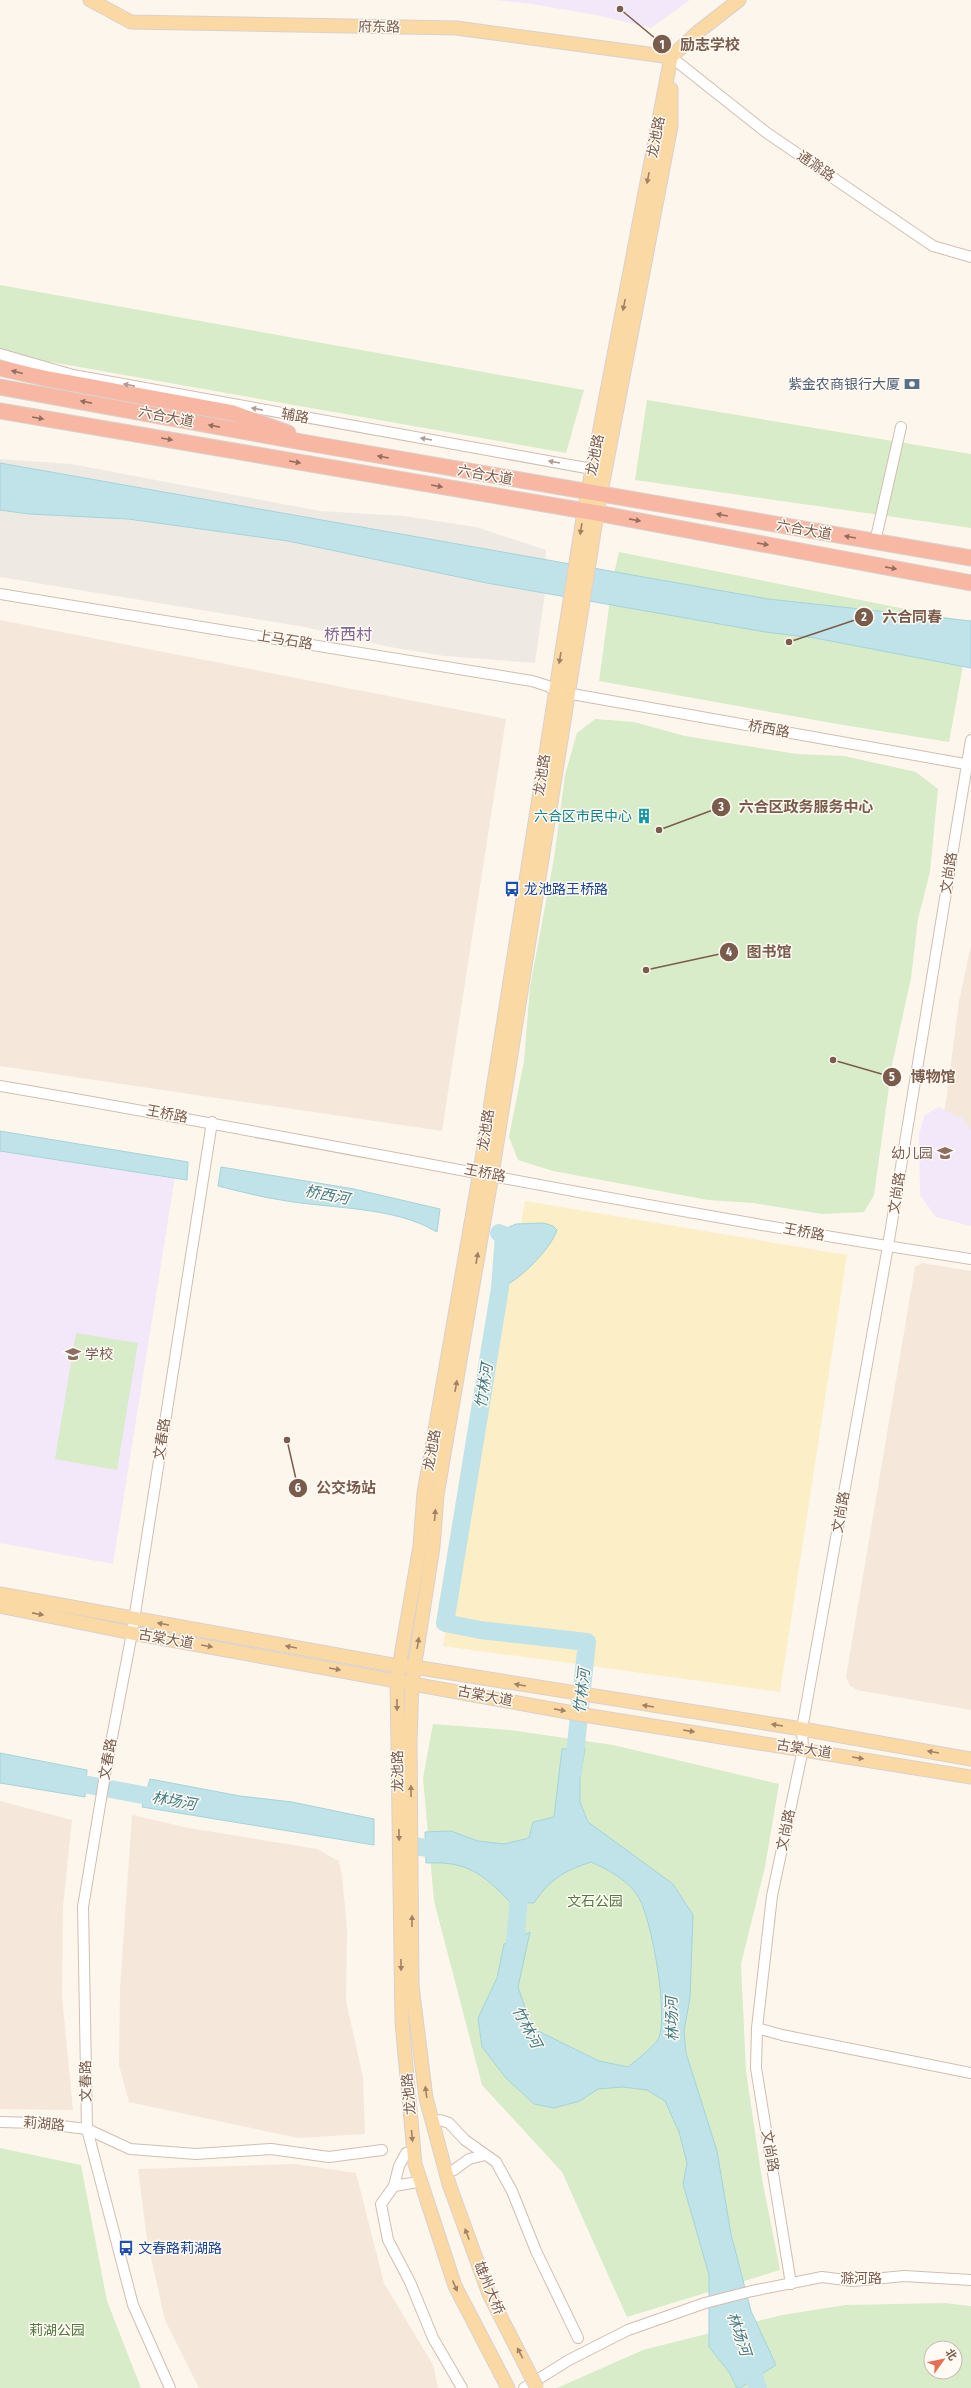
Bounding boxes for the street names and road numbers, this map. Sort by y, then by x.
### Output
street label: 府东路 [358,18,400,36]
street label: 龙池路 [644,115,668,159]
street label: 通滁路 [794,147,838,185]
street label: 六合大道 [137,403,195,431]
street label: 辅路 [280,405,310,427]
street label: 龙池路 [583,433,607,477]
street label: 六合大道 [456,462,514,488]
street label: 六合大道 [775,517,833,543]
street label: 上马石路 [256,627,314,653]
street label: 桥西路 [747,717,791,741]
street label: 龙池路 [530,753,554,797]
street label: 文尚路 [937,851,961,895]
street label: 王桥路 [145,1102,189,1126]
street label: 龙池路 [474,1108,498,1152]
street label: 王桥路 [463,1161,507,1185]
street label: 文尚路 [885,1171,909,1215]
street label: 王桥路 [782,1220,826,1244]
street label: 文春路 [150,1417,174,1461]
street label: 龙池路 [420,1428,444,1472]
street label: 文尚路 [829,1490,853,1534]
street label: 古棠大道 [137,1626,195,1652]
street label: 古棠大道 [456,1682,514,1710]
street label: 古棠大道 [775,1736,833,1762]
street label: 文春路 [96,1737,120,1781]
street label: 龙池路 [389,1750,407,1792]
street label: 文尚路 [773,1808,799,1852]
street label: 文春路 [77,2060,95,2102]
street label: 龙池路 [399,2072,419,2116]
street label: 莉湖路 [22,2114,66,2134]
street label: 文尚路 [758,2129,782,2173]
street label: 雄州大桥 [470,2259,508,2317]
street label: 滁河路 [840,2270,882,2287]

